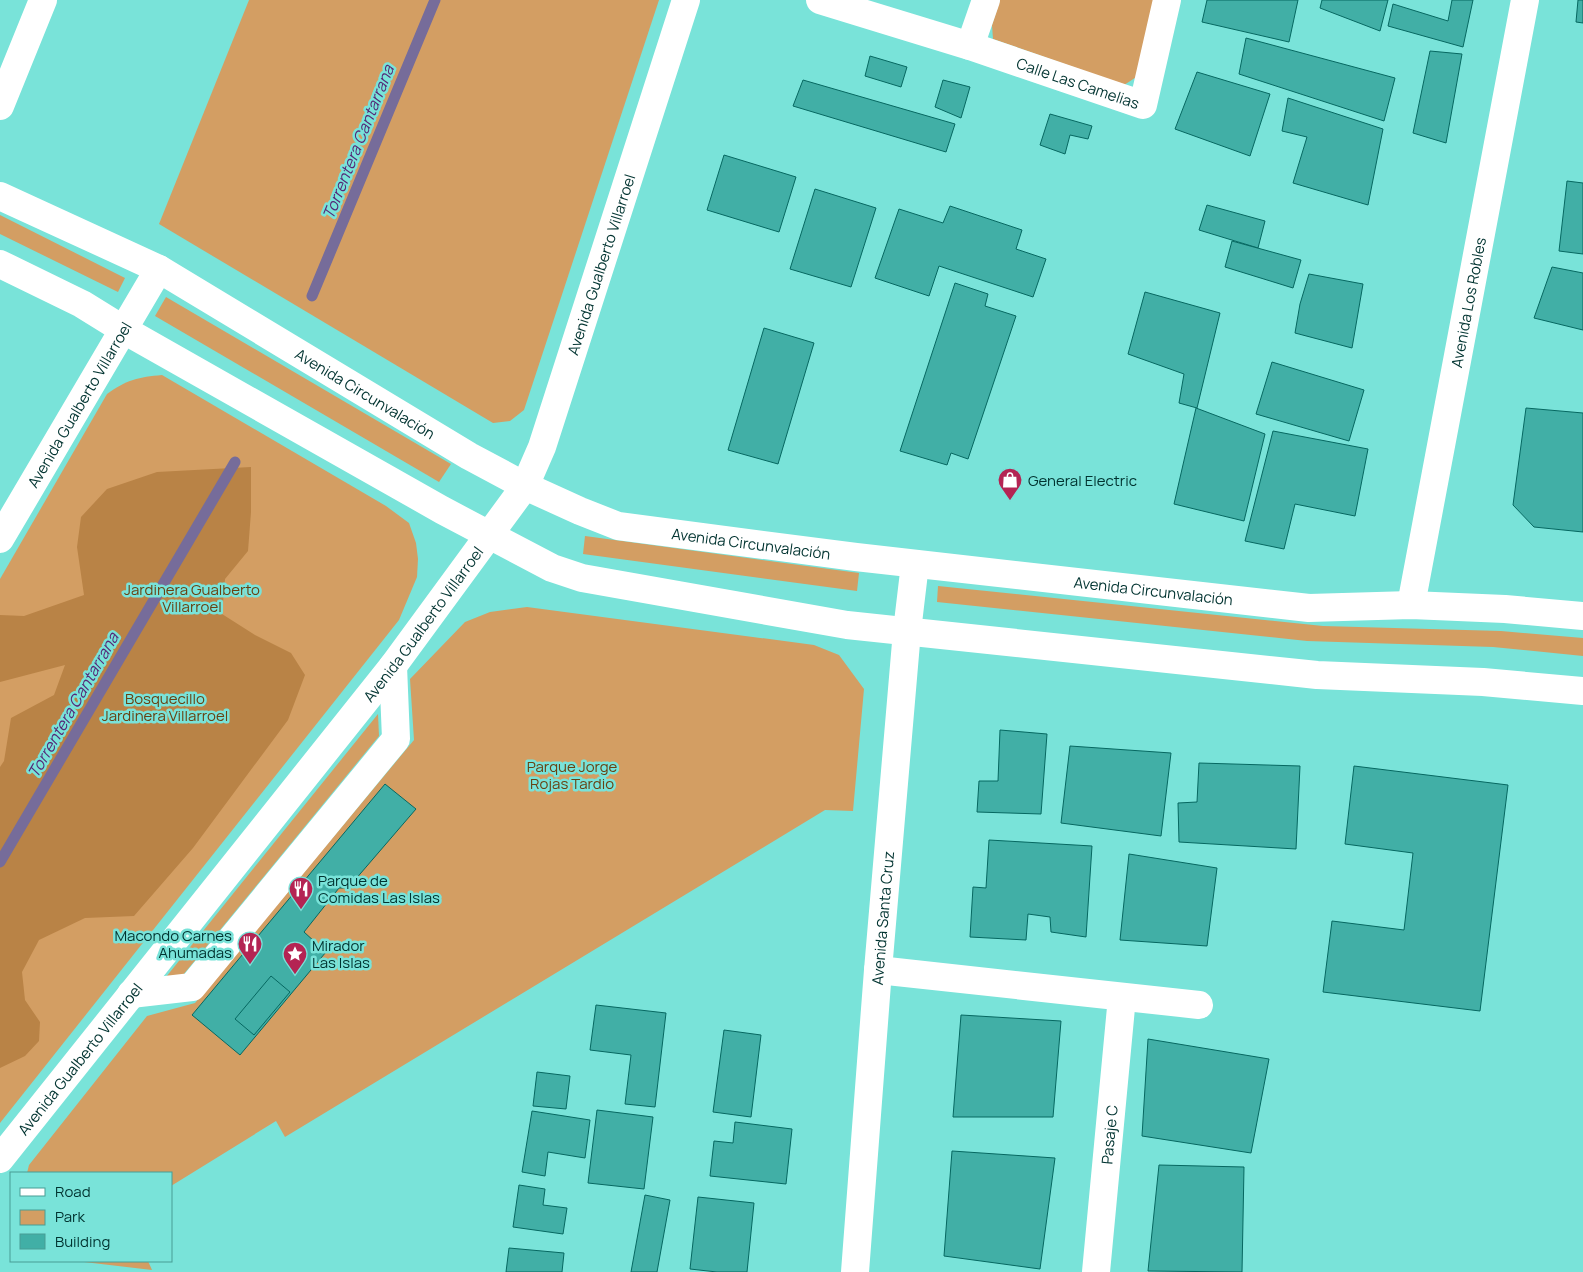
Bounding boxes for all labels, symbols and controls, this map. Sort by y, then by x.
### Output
street label: Calle Las Camelias [1014,52,1142,114]
water label: Torrentera Cantarrana [317,61,399,222]
street label: Avenida Gualberto Villarroel [562,171,640,358]
street label: Avenida Los Robles [1445,235,1491,369]
street label: Avenida Gualberto Villarroel [22,318,136,491]
street label: Avenida Circunvalación [292,343,439,444]
shop icon: General Electric [997,467,1023,501]
place label: General Electric [1028,470,1137,491]
street label: Avenida Circunvalación [670,523,832,564]
street label: Avenida Gualberto Villarroel [358,542,488,706]
street label: Avenida Circunvalación [1073,571,1234,610]
park label: Jardinera Gualberto Villarroel [124,579,260,617]
water label: Torrentera Cantarrana [22,627,124,782]
park label: Bosquecillo Jardinera Villarroel [102,688,228,726]
park label: Parque Jorge Rojas Tardio [527,756,618,794]
street label: Avenida Santa Cruz [866,850,899,986]
place label: Parque de Comidas Las Islas [318,870,440,908]
restaurant icon: Parque de Comidas Las Islas [288,876,314,910]
place label: Macondo Carnes Ahumadas [115,925,232,963]
restaurant icon: Macondo Carnes Ahumadas [237,931,263,965]
place label: Mirador Las Islas [312,935,370,973]
place icon: Mirador Las Islas [282,941,308,975]
street label: Avenida Gualberto Villarroel [13,978,147,1139]
street label: Pasaje C [1096,1104,1122,1165]
legend [10,1172,172,1262]
text: Road [55,1181,91,1202]
text: Park [55,1206,85,1227]
text: Building [55,1231,110,1252]

